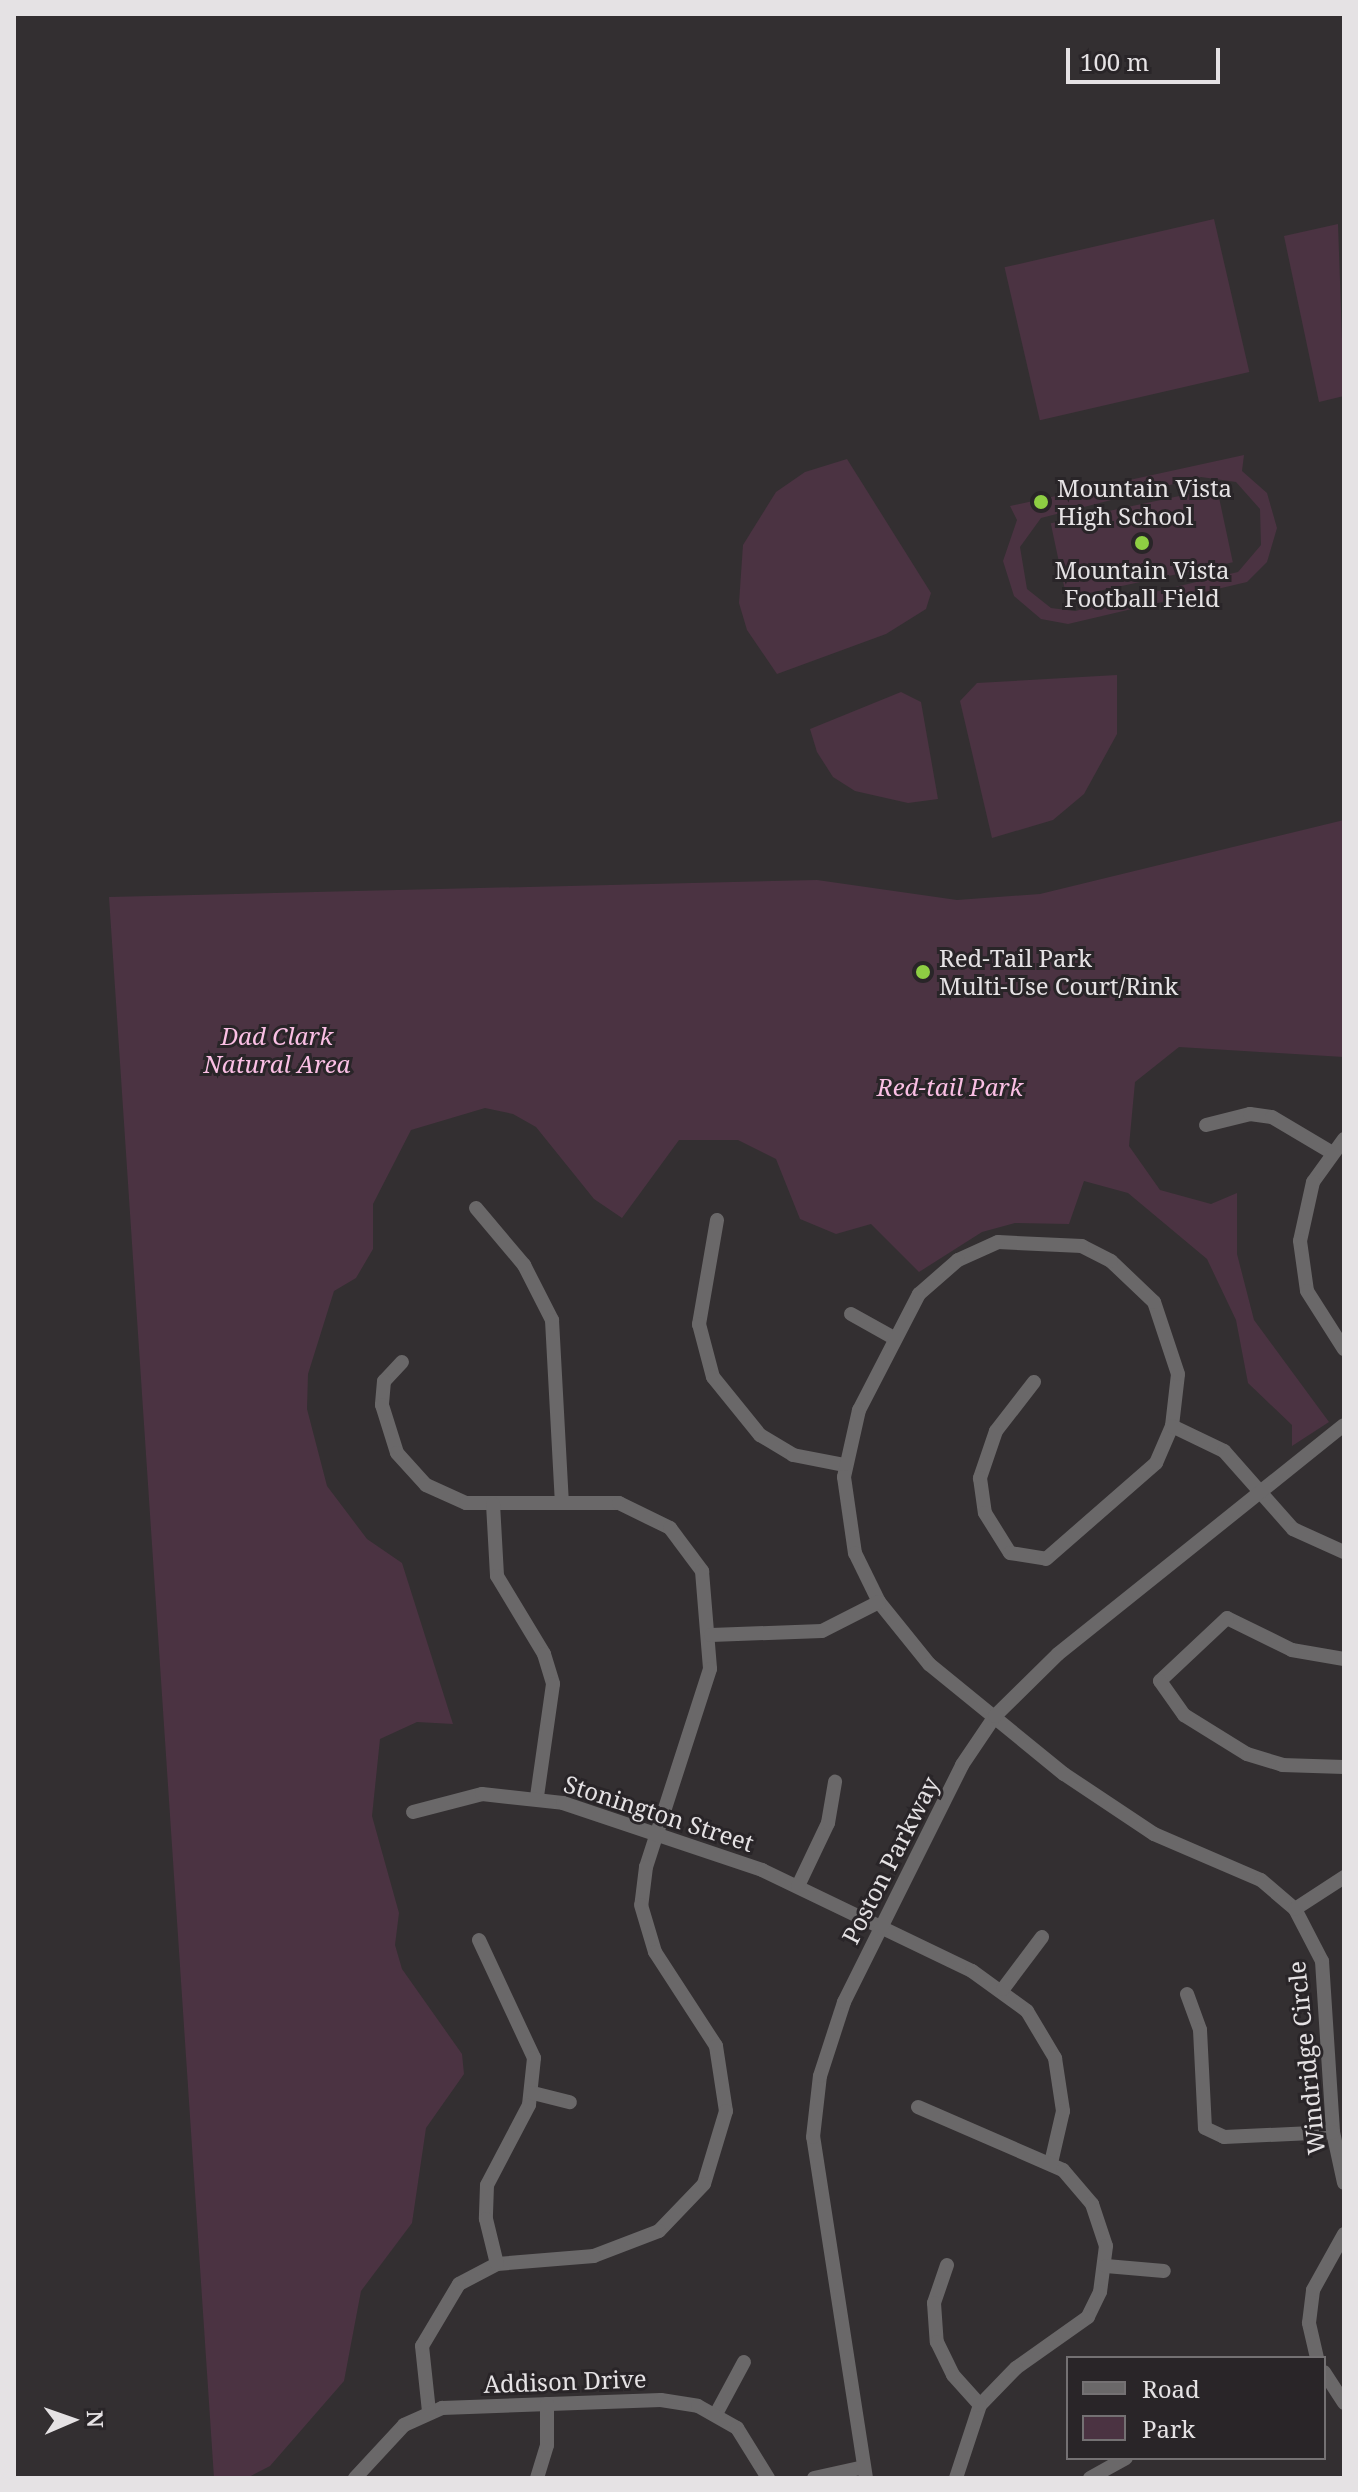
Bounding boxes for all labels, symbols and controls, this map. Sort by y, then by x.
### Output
scale bar [1070,32,1224,82]
text: 100 m [1080,45,1149,78]
place label: Mountain Vista High School [1057,474,1232,530]
marker: Mountain Vista High School [1032,493,1050,511]
marker: Mountain Vista Football Field [1133,534,1151,552]
place label: Mountain Vista Football Field [1054,556,1230,612]
place label: Red-Tail Park Multi-Use Court/Rink [939,944,1178,1000]
marker: Red-Tail Park Multi-Use Court/Rink [914,963,932,981]
park label: Dad Clark Natural Area [204,1022,350,1078]
park label: Red-tail Park [877,1073,1023,1101]
street label: Stonington Street [560,1769,758,1857]
street label: Poston Parkway [835,1772,945,1948]
street label: Windridge Circle [1282,1960,1330,2156]
legend [1066,2356,1326,2460]
street label: Addison Drive [483,2364,647,2398]
text: Road [1142,2372,1200,2405]
north arrow [32,2380,112,2460]
text: N [81,2410,111,2428]
text: Park [1142,2412,1195,2445]

